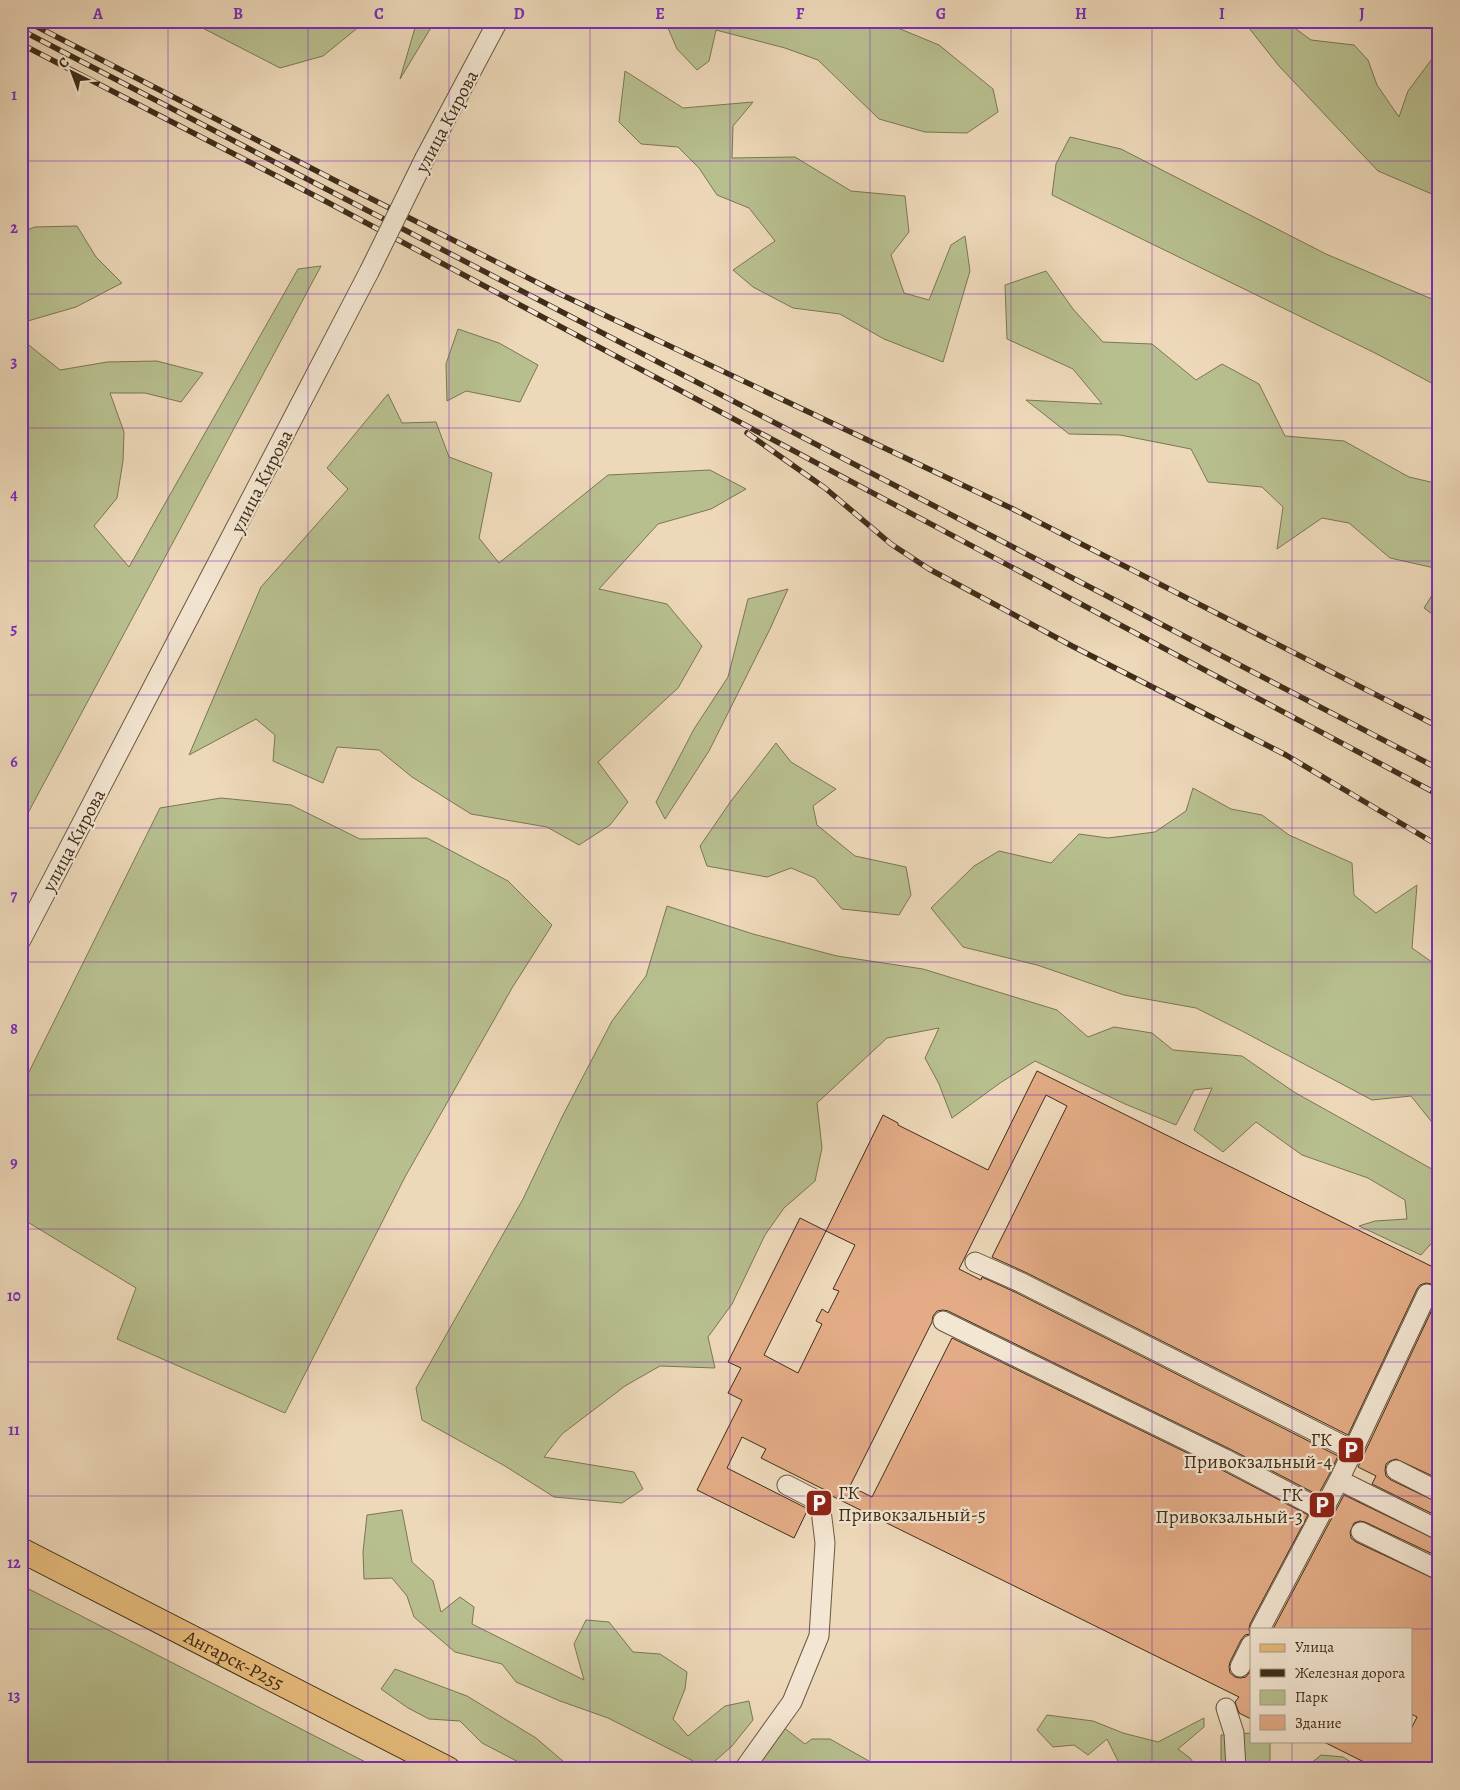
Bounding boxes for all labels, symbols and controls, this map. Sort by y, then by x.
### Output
text: A [92,3,104,25]
text: B [233,3,243,25]
text: C [374,3,384,25]
text: D [513,3,525,25]
text: E [655,3,665,25]
text: F [796,3,805,25]
text: G [936,3,946,25]
text: H [1075,3,1087,25]
text: I [1219,3,1225,25]
text: J [1359,3,1365,25]
north arrow [48,48,98,98]
text: С [54,53,73,73]
street label: улица Кирова [408,65,485,178]
text: 1 [11,84,17,106]
text: 2 [10,217,18,239]
text: 3 [11,351,18,373]
street label: улица Кирова [224,425,299,539]
text: 4 [10,484,18,506]
text: 5 [11,618,18,640]
text: 6 [10,751,18,773]
street label: улица Кирова [35,784,112,897]
text: 7 [11,885,18,907]
text: 8 [10,1018,18,1040]
text: 9 [10,1152,18,1174]
text: 10 [7,1285,21,1307]
text: 11 [8,1419,20,1441]
place label: ГК Привокзальный-4 [1184,1427,1332,1475]
parking icon: ГК Привокзальный-4 [1336,1435,1366,1465]
place label: ГК Привокзальный-5 [838,1480,986,1528]
place label: ГК Привокзальный-3 [1155,1482,1303,1530]
parking icon: ГК Привокзальный-5 [804,1488,834,1518]
parking icon: ГК Привокзальный-3 [1307,1490,1337,1520]
text: 12 [7,1552,21,1574]
street label: Ангарск-Р255 [179,1624,288,1697]
legend [1250,1628,1412,1742]
text: Улица [1295,1637,1334,1657]
text: Железная дорога [1295,1663,1405,1683]
text: 13 [8,1685,20,1707]
text: Парк [1295,1687,1328,1707]
text: Здание [1295,1713,1342,1733]

